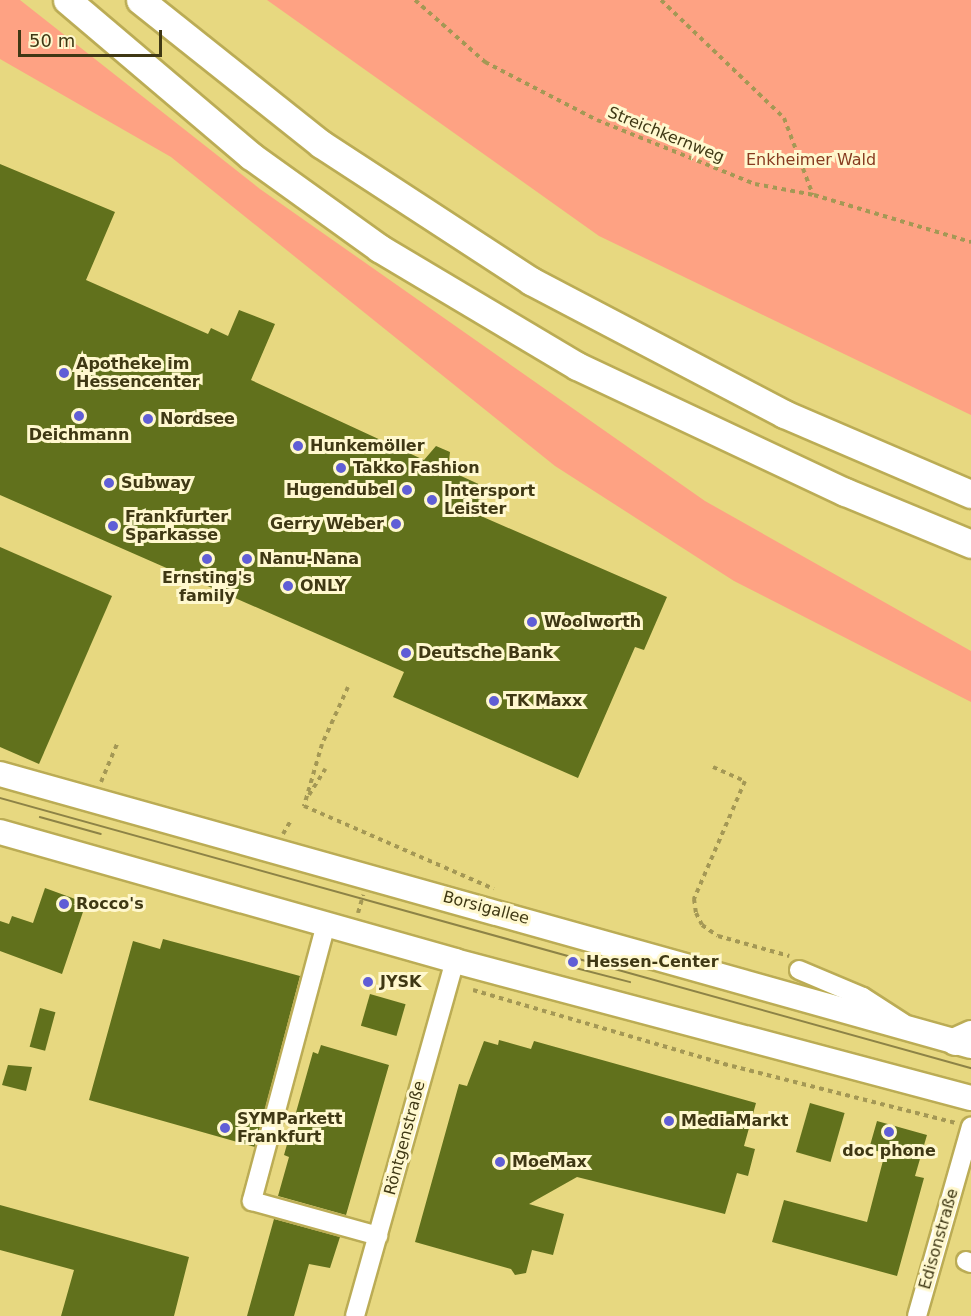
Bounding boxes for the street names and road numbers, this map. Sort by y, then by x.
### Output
street label: Streichkernweg [605,103,727,167]
street label: Borsigallee [441,887,531,929]
street label: Röntgenstraße [381,1079,429,1197]
street label: Edisonstraße [915,1186,963,1292]

